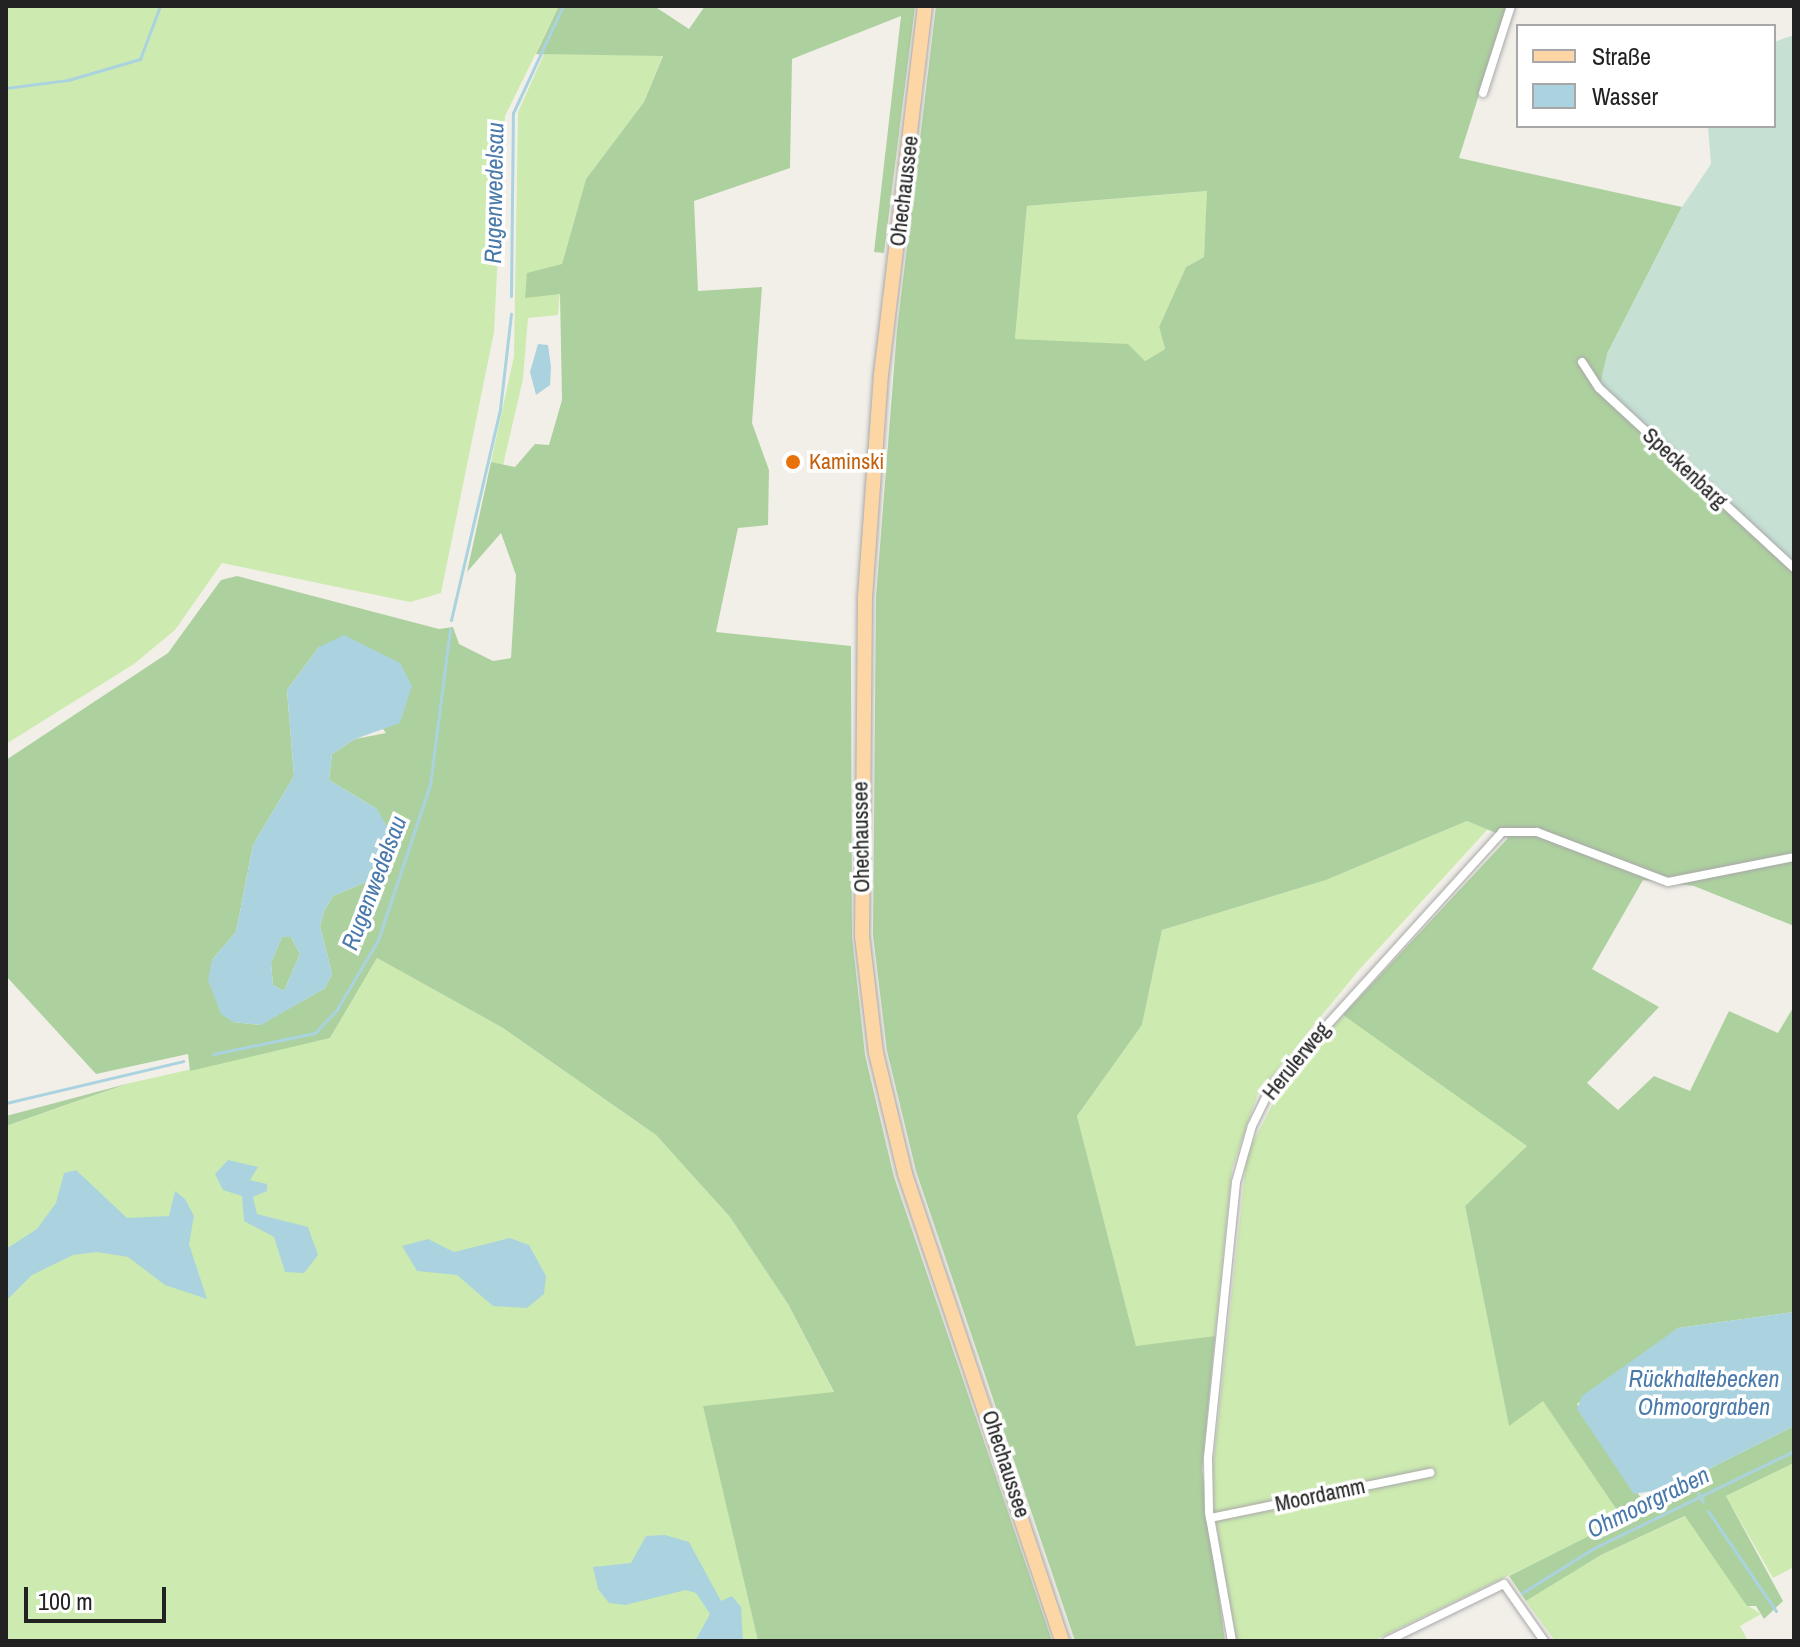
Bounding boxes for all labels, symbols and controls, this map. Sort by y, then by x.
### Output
legend [1516,24,1776,128]
text: Straße [1592,40,1651,72]
text: Wasser [1592,80,1658,112]
water label: Rugenwedelsau [478,122,510,264]
street label: Ohechaussee [884,134,924,248]
street label: Speckenbarg [1637,422,1733,514]
place label: Kaminski [809,449,884,475]
marker: Kaminski [784,453,802,471]
street label: Ohechaussee [847,781,875,893]
water label: Rugenwedelsau [335,812,413,954]
street label: Herulerweg [1257,1017,1335,1105]
water label: Rückhaltebecken Ohmoorgraben [1629,1365,1779,1421]
street label: Ohechaussee [976,1407,1036,1521]
water label: Ohmoorgraben [1582,1460,1714,1544]
street label: Moordamm [1273,1473,1367,1517]
scale bar [28,1571,170,1621]
text: 100 m [38,1585,93,1617]

